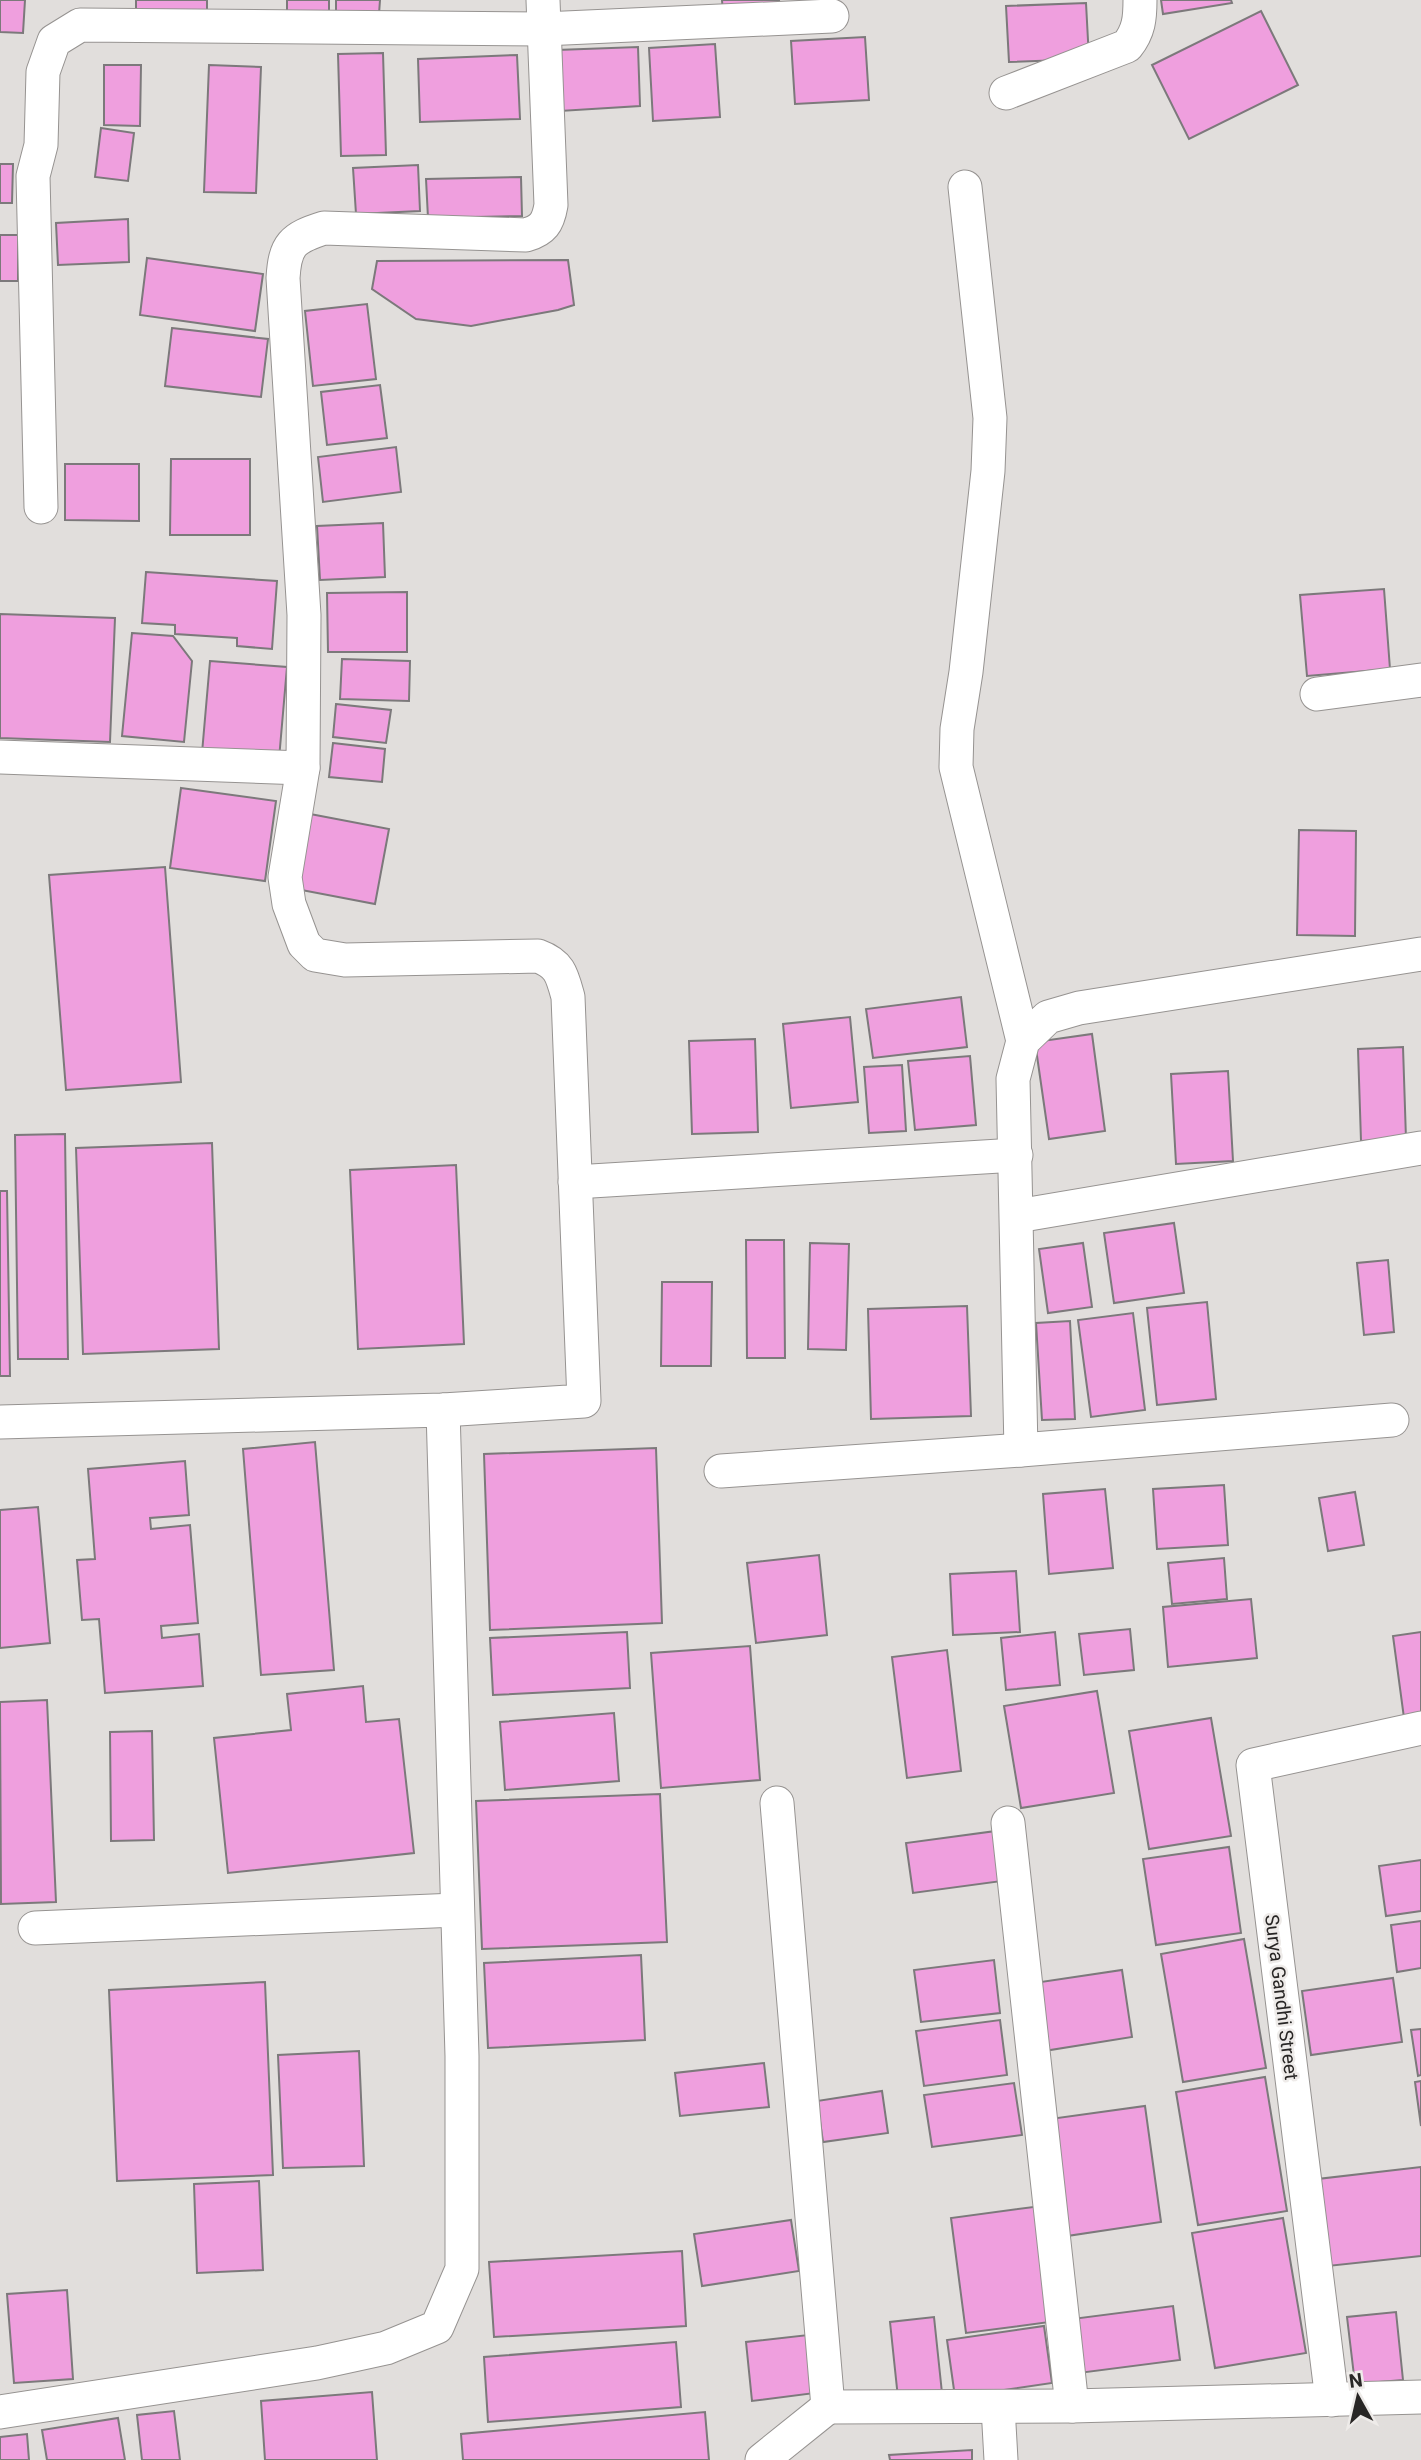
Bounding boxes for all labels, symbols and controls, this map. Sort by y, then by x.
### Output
street label: Surya Gandhi Street [1260,1913,1303,2081]
north arrow [1323,2362,1393,2432]
text: N [1347,2368,1364,2393]

